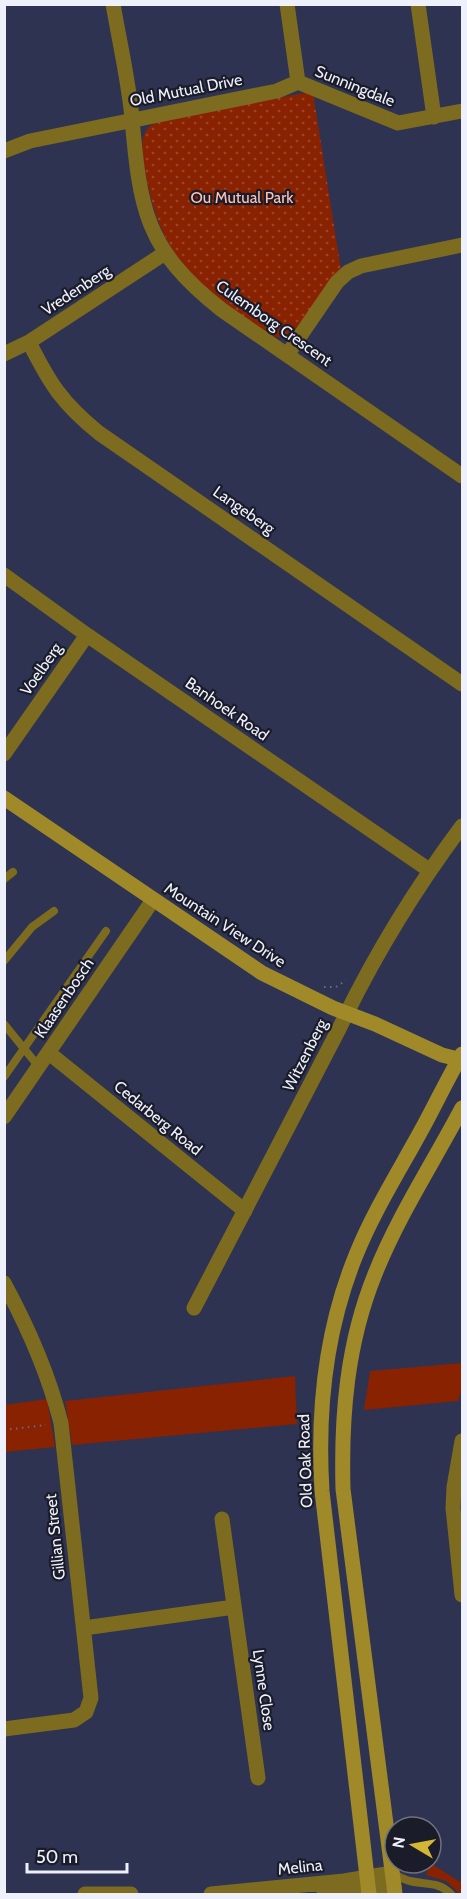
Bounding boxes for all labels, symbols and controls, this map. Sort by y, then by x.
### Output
street label: Sunningdale [312,61,398,111]
street label: Old Mutual Drive [128,70,244,110]
park label: Ou Mutual Park [190,188,294,207]
street label: Vredenberg [38,260,115,319]
street label: Culemborg Crescent [212,276,336,370]
street label: Langeberg [210,482,279,539]
street label: Voelberg [16,638,66,699]
street label: Banhoek Road [182,673,272,745]
street label: Mountain View Drive [161,879,289,971]
street label: Klaasenbosch [30,954,98,1042]
street label: Witzenberg [279,1015,332,1094]
street label: Cedarberg Road [110,1077,206,1159]
street label: Old Oak Road [294,1414,316,1508]
street label: Gillian Street [41,1492,69,1581]
street label: Lynne Close [249,1648,279,1732]
north arrow [383,1815,443,1875]
text: N [388,1835,409,1850]
scale bar [27,1836,128,1874]
text: 50 m [36,1846,78,1868]
street label: Melina [277,1855,324,1879]

